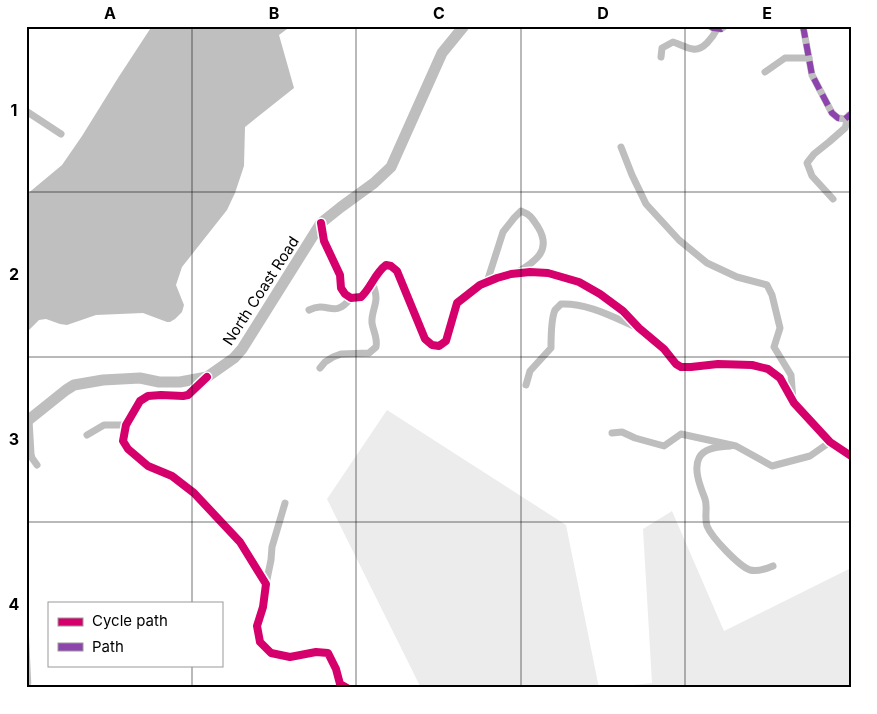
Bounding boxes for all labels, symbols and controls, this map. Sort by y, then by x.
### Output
text: A [104,3,116,23]
text: B [269,3,279,23]
text: C [433,3,445,23]
text: D [597,3,609,23]
text: E [762,3,772,23]
text: 1 [11,100,17,120]
street label: North Coast Road [218,233,303,349]
text: 2 [9,264,19,284]
text: 3 [9,429,19,449]
text: 4 [9,594,20,614]
legend [48,602,222,666]
text: Cycle path [92,611,168,630]
text: Path [92,637,124,656]

